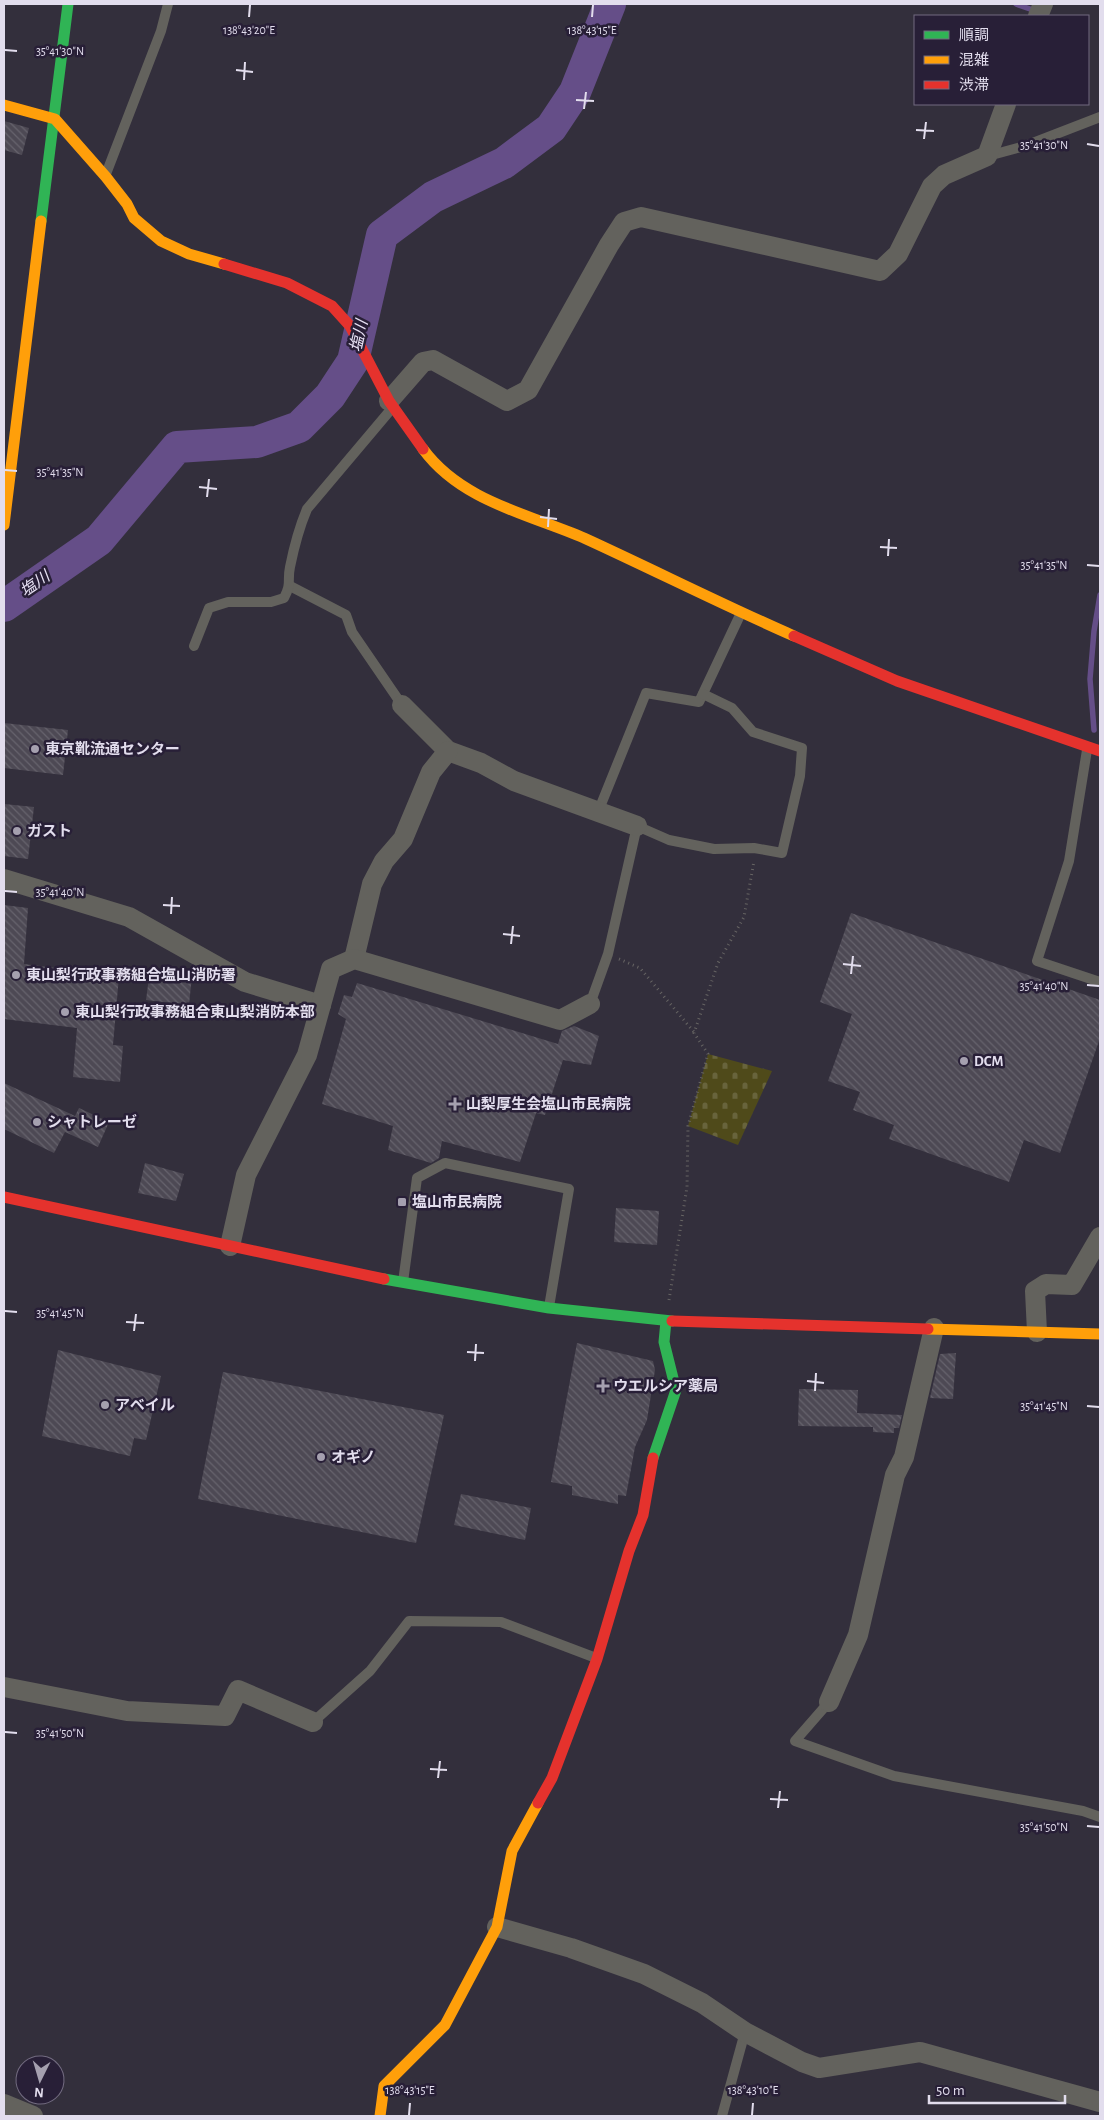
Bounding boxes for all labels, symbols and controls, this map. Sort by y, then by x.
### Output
legend [914,15,1089,105]
text: 138°43'20"E [223,24,275,36]
text: 138°43'15"E [567,24,617,36]
text: 順調 [959,28,989,43]
text: 35°41'30"N [36,45,84,57]
text: 混雑 [959,52,989,68]
text: 渋滞 [959,77,989,93]
text: 35°41'30"N [1020,139,1068,151]
water label: 塩川 [347,316,371,353]
text: 35°41'35"N [37,466,83,478]
text: 35°41'35"N [1021,559,1067,571]
water label: 塩川 [17,566,54,600]
place label: 東京靴流通センター [45,740,180,757]
marker: 東京靴流通センター [29,743,41,755]
place label: ガスト [27,823,72,839]
marker: ガスト [11,825,23,837]
text: 35°41'40"N [35,886,85,898]
place label: 東山梨行政事務組合塩山消防署 [26,966,236,983]
marker: 東山梨行政事務組合塩山消防署 [10,969,22,981]
text: 35°41'40"N [1019,980,1069,992]
place label: 東山梨行政事務組合東山梨消防本部 [75,1004,315,1020]
marker: 東山梨行政事務組合東山梨消防本部 [59,1006,71,1018]
place label: DCM [974,1054,1004,1069]
marker: DCM [958,1055,970,1067]
place label: 山梨厚生会塩山市民病院 [466,1095,631,1112]
marker: 山梨厚生会塩山市民病院 [448,1097,462,1111]
place label: シャトレーゼ [47,1114,137,1130]
marker: シャトレーゼ [31,1116,43,1128]
place label: 塩山市民病院 [412,1193,502,1210]
marker: 塩山市民病院 [396,1196,408,1208]
text: 35°41'45"N [36,1307,84,1319]
place label: ウエルシア薬局 [613,1378,718,1394]
marker: ウエルシア薬局 [597,1380,609,1392]
place label: アベイル [115,1397,175,1413]
marker: アベイル [99,1399,111,1411]
text: 35°41'45"N [1020,1400,1068,1412]
place label: オギノ [331,1448,375,1465]
marker: オギノ [315,1451,327,1463]
text: 35°41'50"N [36,1727,84,1739]
text: 35°41'50"N [1020,1821,1068,1833]
north arrow [15,2055,65,2105]
scale bar [929,2072,1065,2104]
text: 50 m [936,2083,965,2098]
text: 138°43'15"E [385,2084,435,2096]
text: 138°43'10"E [728,2084,779,2096]
text: N [33,2085,44,2099]

